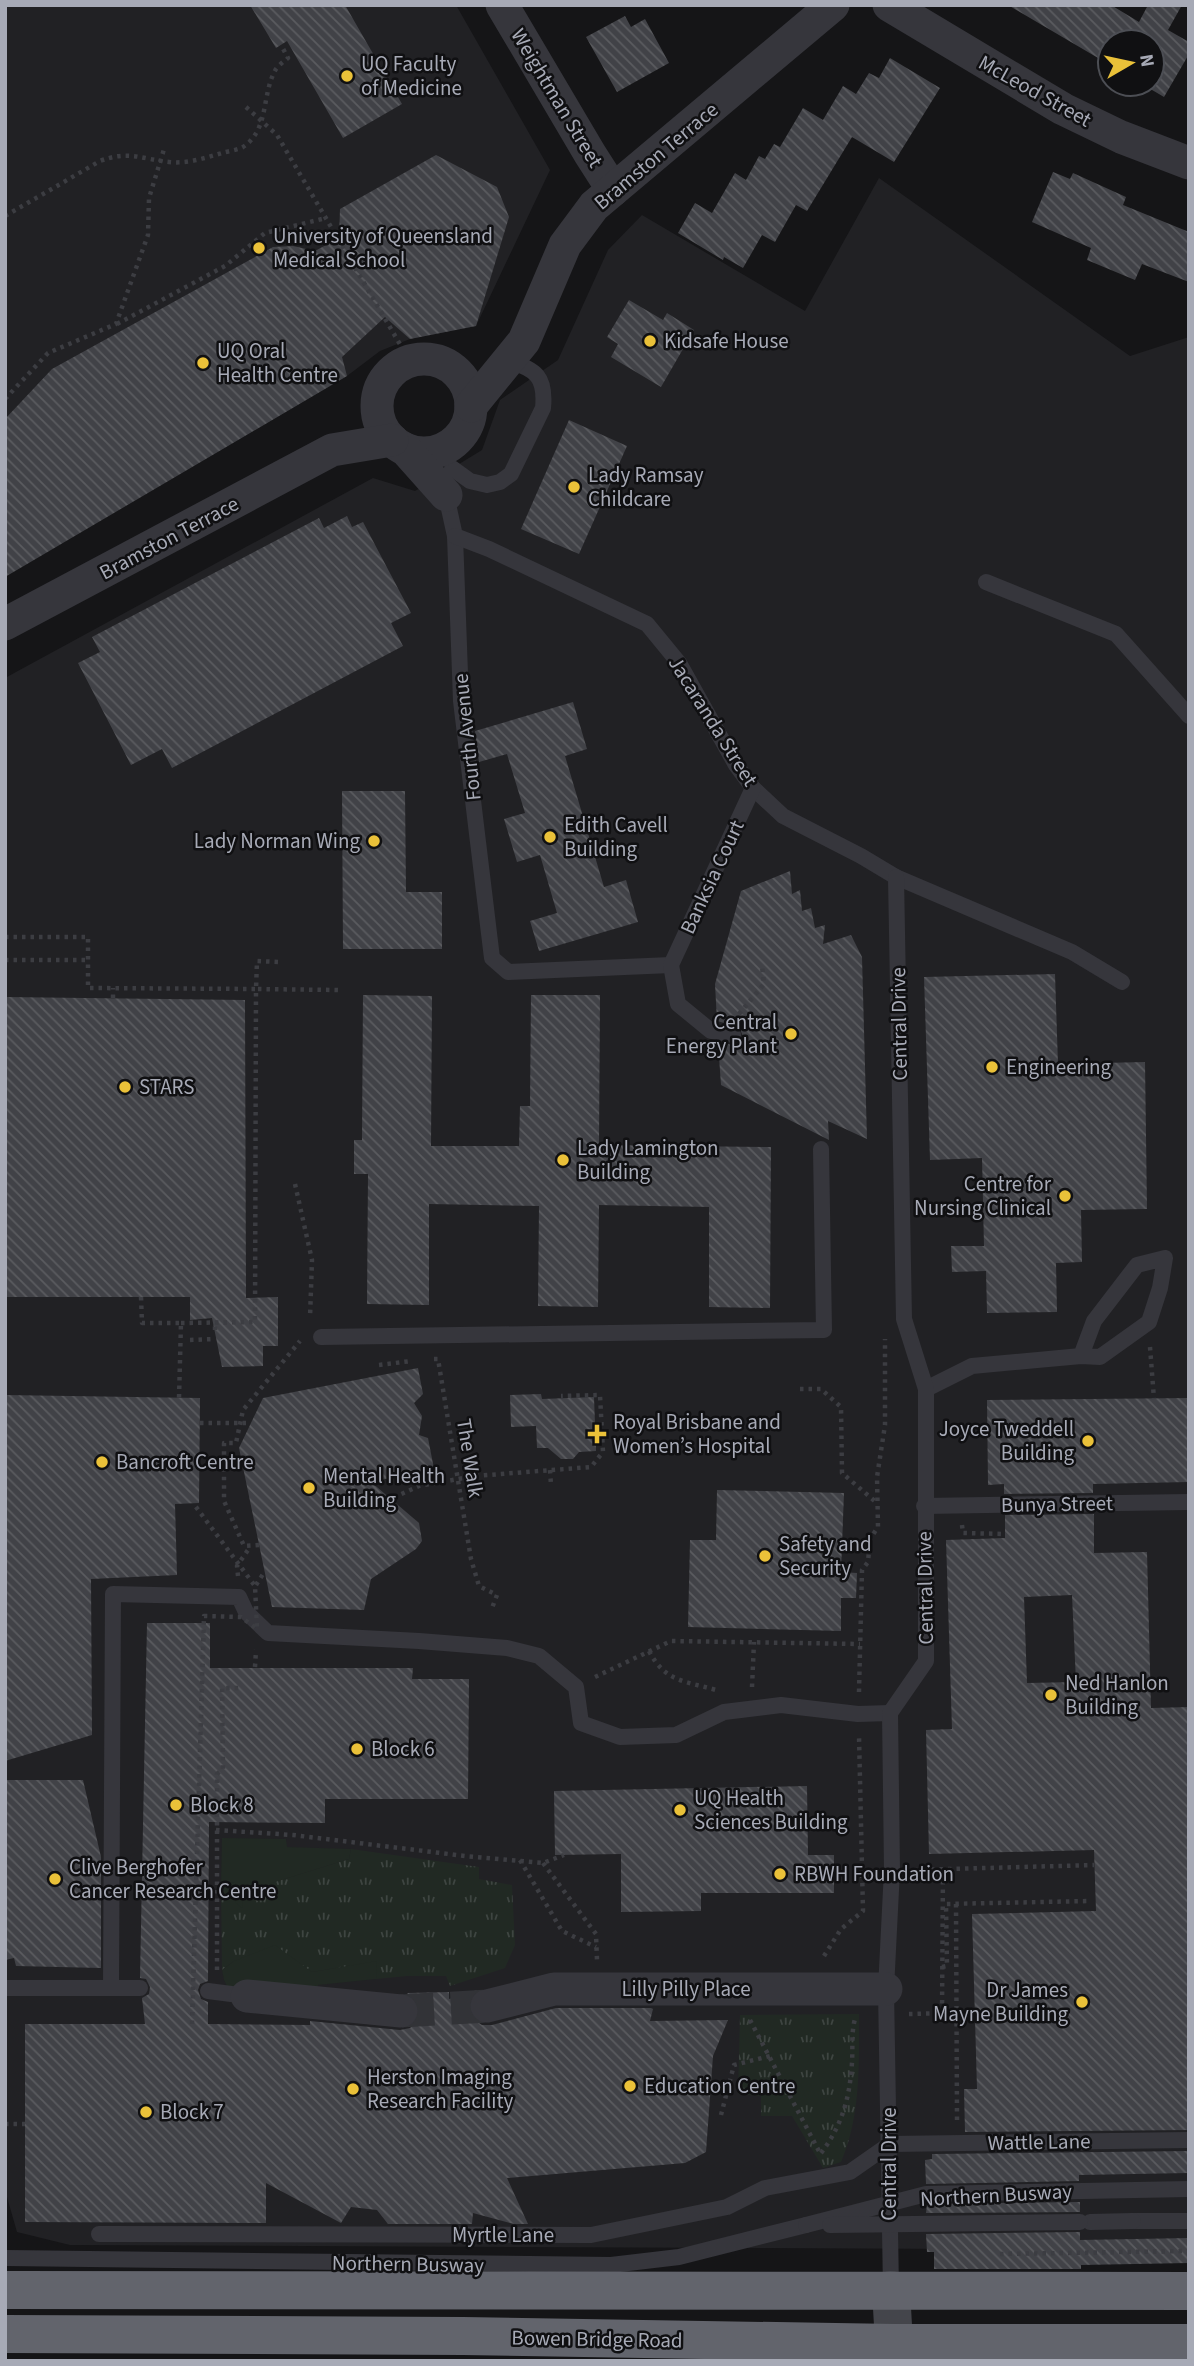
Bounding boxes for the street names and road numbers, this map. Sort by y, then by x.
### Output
street label: Weightman Street [504,23,610,173]
street label: McLeod Street [973,48,1097,134]
street label: Bramston Terrace [587,95,725,217]
street label: Bramston Terrace [94,489,244,587]
street label: Jacaranda Street [661,650,765,792]
street label: Fourth Avenue [445,672,489,802]
street label: Banksia Court [672,815,752,939]
street label: Central Drive [883,967,915,1081]
street label: The Walk [449,1416,491,1500]
street label: Bunya Street [1001,1488,1113,1520]
street label: Central Drive [909,1531,941,1645]
street label: Lilly Pilly Place [621,1974,751,2004]
street label: Central Drive [874,2107,904,2221]
street label: Wattle Lane [987,2126,1091,2158]
street label: Northern Busway [919,2176,1073,2214]
street label: Myrtle Lane [452,2220,554,2250]
street label: Northern Busway [332,2248,484,2280]
street label: Bowen Bridge Road [511,2323,683,2355]

